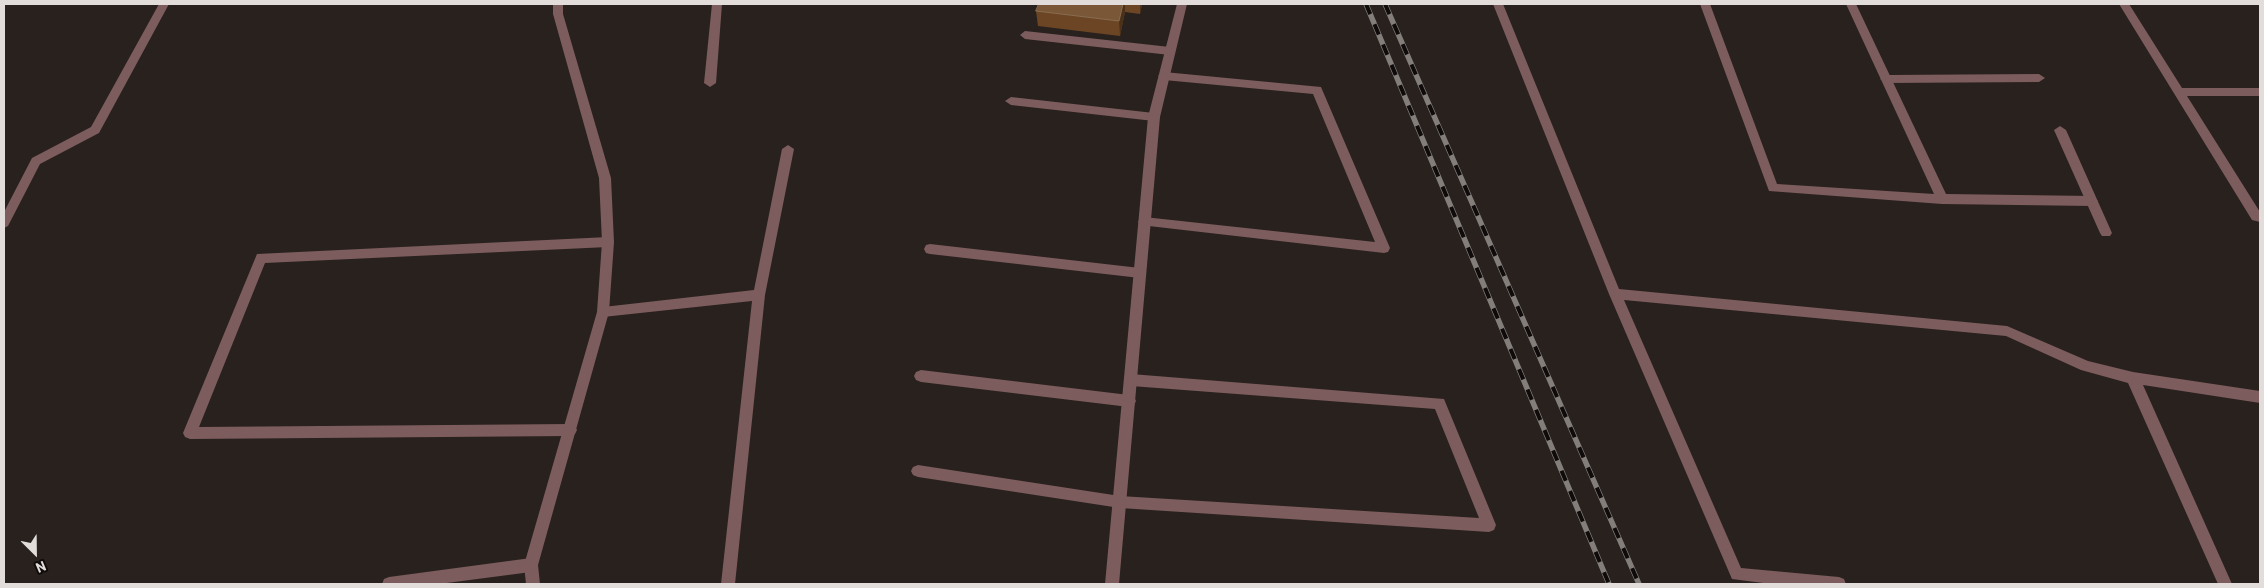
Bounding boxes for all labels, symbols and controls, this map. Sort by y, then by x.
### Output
north arrow [10,528,60,578]
text: N [33,558,49,577]

